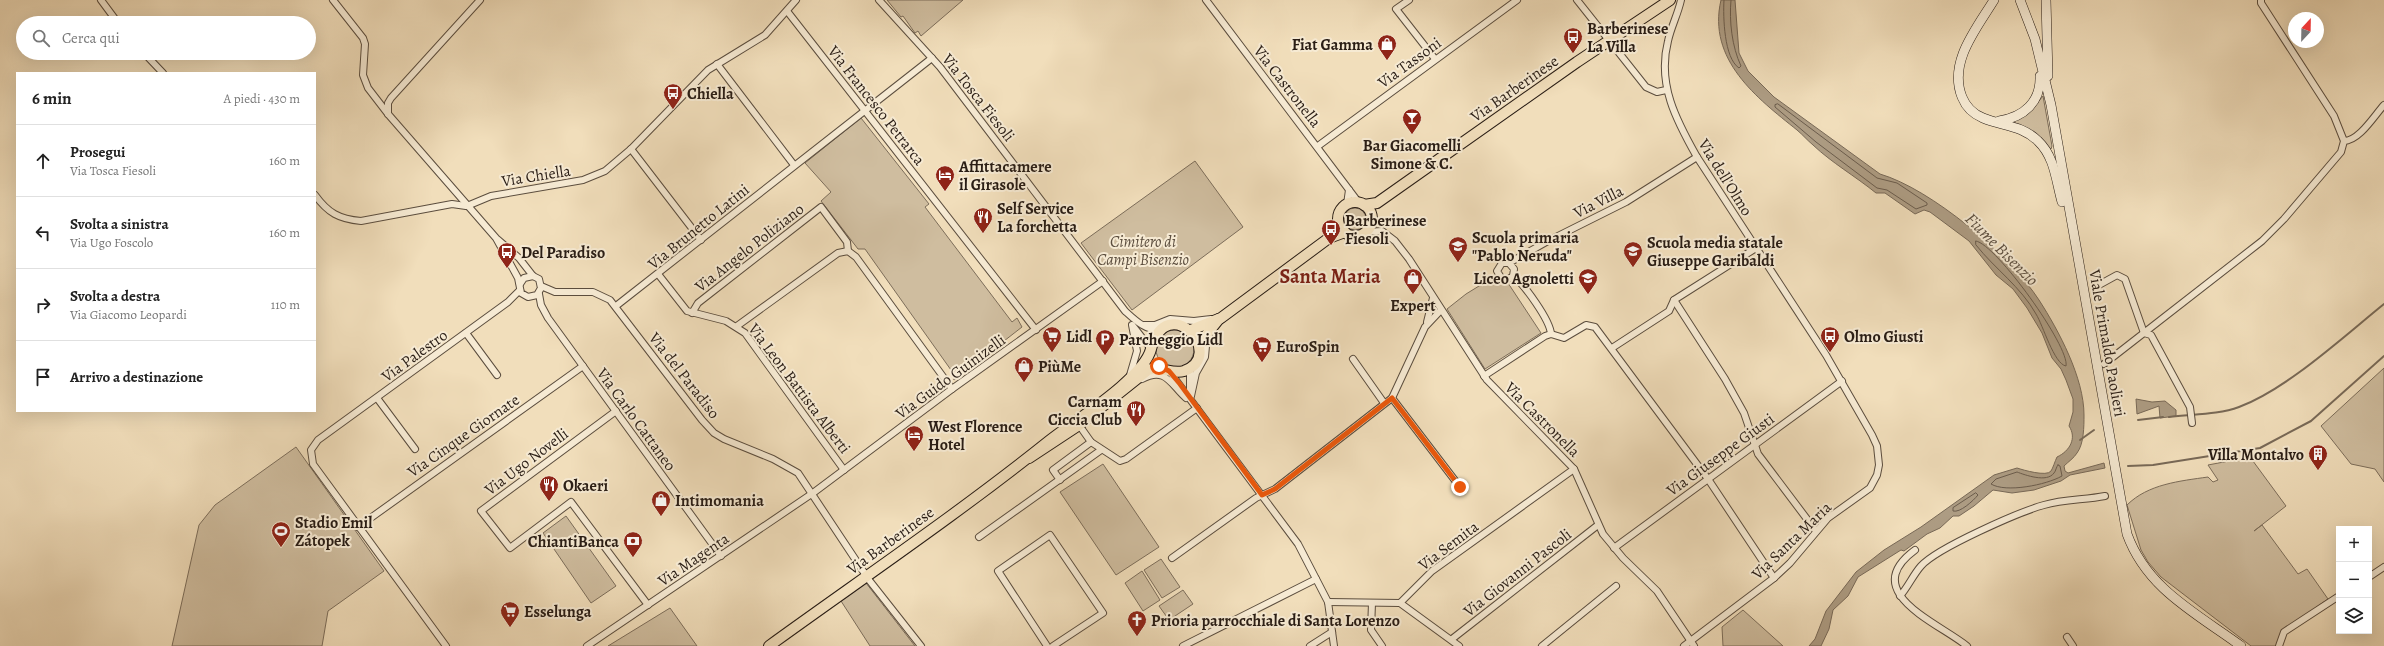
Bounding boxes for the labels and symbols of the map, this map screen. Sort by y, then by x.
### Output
north arrow [2288,12,2324,48]
place label: Barberinese La Villa [1587,18,1668,58]
bus stop icon: Barberinese La Villa [1562,26,1584,54]
street label: Via Tassoni [1372,32,1446,94]
shop icon: Fiat Gamma [1376,33,1398,61]
place label: Fiat Gamma [1292,34,1373,56]
street label: Via Francesco Petrarca [822,40,930,170]
street label: Via Castronella [1248,40,1327,133]
street label: Via Tosca Fiesoli [936,48,1020,146]
street label: Via Barberinese [1465,50,1563,128]
bus stop icon: Chiella [662,82,684,110]
place label: Chiella [687,83,734,105]
bar icon: Bar Giacomelli Simone & C. [1401,107,1423,135]
street label: Via dell'Olmo [1692,134,1758,220]
place label: Bar Giacomelli Simone & C. [1363,135,1462,175]
place label: Affittacamere il Girasole [958,156,1052,196]
street label: Via Chiella [499,160,573,192]
hotel icon: Affittacamere il Girasole [934,164,956,192]
street label: Via Brunetto Latini [642,179,754,275]
street label: Via Villa [1569,180,1628,224]
street label: Via Angelo Poliziano [690,198,809,298]
place label: Self Service La forchetta [997,198,1077,238]
restaurant icon: Self Service La forchetta [972,206,994,234]
water label: Fiume Bisenzio [1960,208,2043,291]
place label: Barberinese Fiesoli [1345,210,1426,250]
bus stop icon: Barberinese Fiesoli [1320,218,1342,246]
place label: Scuola primaria "Pablo Neruda" [1472,227,1579,267]
park label: Cimitero di Campi Bisenzio [1097,231,1189,271]
place label: Scuola media statale Giuseppe Garibaldi [1647,232,1783,272]
school or university icon: Scuola primaria "Pablo Neruda" [1447,235,1469,263]
school or university icon: Scuola media statale Giuseppe Garibaldi [1622,240,1644,268]
bus stop icon: Del Paradiso [496,241,518,269]
place label: Del Paradiso [521,242,605,264]
district label: Santa Maria [1279,263,1381,290]
shop icon: Expert [1402,267,1424,295]
school or university icon: Liceo Agnoletti [1577,267,1599,295]
street label: Viale Primaldo Paolieri [2083,267,2131,419]
place label: Liceo Agnoletti [1473,268,1574,290]
place label: Expert [1390,295,1436,317]
street label: Via Leon Battista Alberti [742,318,856,458]
street label: Via Palestro [376,324,452,388]
supermarket icon: Lidl [1041,325,1063,353]
bus stop icon: Olmo Giusti [1819,325,1841,353]
place label: Lidl [1066,326,1093,348]
place label: Olmo Giusti [1844,326,1924,348]
street label: Via del Paradiso [643,327,725,423]
parking icon: Parcheggio Lidl [1094,328,1116,356]
street label: Via Guido Guinizelli [890,329,1010,425]
place label: Parcheggio Lidl [1119,329,1224,351]
supermarket icon: EuroSpin [1251,335,1273,363]
place label: EuroSpin [1276,336,1340,358]
shop icon: PiùMe [1013,355,1035,383]
place label: PiùMe [1038,356,1081,378]
route start [1150,357,1168,375]
street label: Via Carlo Cattaneo [591,363,681,476]
street label: Via Castronella [1499,376,1585,463]
street label: Via Cinque Giornate [402,389,524,483]
place label: Carnam Ciccia Club [1048,391,1123,431]
restaurant icon: Carnam Ciccia Club [1125,399,1147,427]
street label: Via Giuseppe Giusti [1661,408,1779,502]
place label: West Florence Hotel [927,416,1022,456]
street label: Via Ugo Novelli [479,423,573,501]
hotel icon: West Florence Hotel [903,424,925,452]
building icon: Villa Montalvo [2307,443,2329,471]
place label: Villa Montalvo [2207,444,2304,466]
restaurant icon: Okaeri [538,474,560,502]
place label: Okaeri [563,475,609,497]
route end [1451,478,1469,496]
shop icon: Intimomania [650,489,672,517]
place label: Intimomania [675,490,764,512]
street label: Via Santa Maria [1746,496,1837,585]
street label: Via Barberinese [842,502,939,581]
place label: Stadio Emil Zátopek [295,512,373,552]
street label: Via Semita [1413,516,1484,576]
sports icon: Stadio Emil Zátopek [270,520,292,548]
street label: Via Giovanni Pascoli [1458,524,1576,623]
street label: Via Magenta [653,528,734,592]
bank icon: ChiantiBanca [622,530,644,558]
place label: ChiantiBanca [528,531,619,553]
supermarket icon: Esselunga [499,600,521,628]
place label: Esselunga [524,601,592,623]
church icon: Prioria parrocchiale di Santa Lorenzo [1126,609,1148,637]
place label: Prioria parrocchiale di Santa Lorenzo [1151,610,1400,632]

